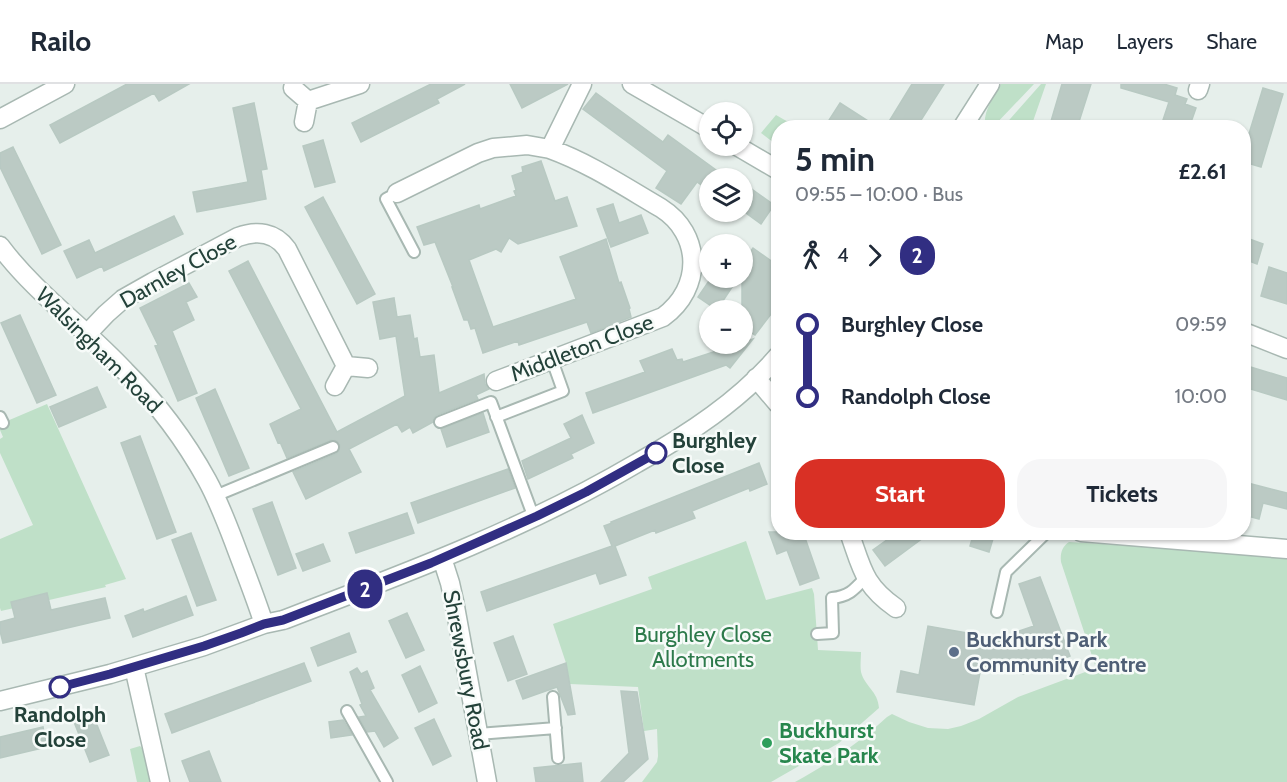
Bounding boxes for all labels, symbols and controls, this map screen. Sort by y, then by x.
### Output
text: Railo [30,24,91,58]
text: Map [1045,29,1084,54]
text: Layers [1117,29,1173,54]
text: Share [1206,29,1257,54]
map controls [699,102,753,354]
button: locate [699,102,753,156]
text: 5 min [795,139,875,179]
text: £2.61 [1179,158,1227,185]
button: layers [699,168,753,222]
text: 09:55 – 10:00 · Bus [795,182,963,206]
street label: Darnley Close [115,228,241,314]
button: + [699,234,753,288]
icon: walk [795,239,828,272]
icon: forward [858,239,891,272]
text: 4 [837,243,849,267]
text: 2 [912,243,923,268]
street label: Walsingham Road [30,281,168,419]
button: − [699,300,753,354]
street label: Middleton Close [507,308,657,388]
text: Burghley Close [841,311,983,338]
text: 09:59 [1175,312,1227,336]
text: Randolph Close [841,383,991,410]
text: 10:00 [1174,384,1227,408]
place label: Burghley Close [672,427,757,479]
marker: Burghley Close [645,442,667,464]
button: Start [795,459,1005,528]
button: Tickets [1017,459,1227,528]
line badge: 2 [346,570,385,608]
text: 2 [359,577,371,602]
street label: Shrewsbury Road [437,588,495,752]
park label: Burghley Close Allotments [634,621,772,673]
place label: Buckhurst Park Community Centre [966,626,1146,678]
marker: Buckhurst Park Community Centre [947,645,961,659]
marker: Randolph Close [49,676,71,698]
place label: Randolph Close [14,701,106,753]
place label: Buckhurst Skate Park [779,717,879,769]
marker: Buckhurst Skate Park [760,736,774,750]

